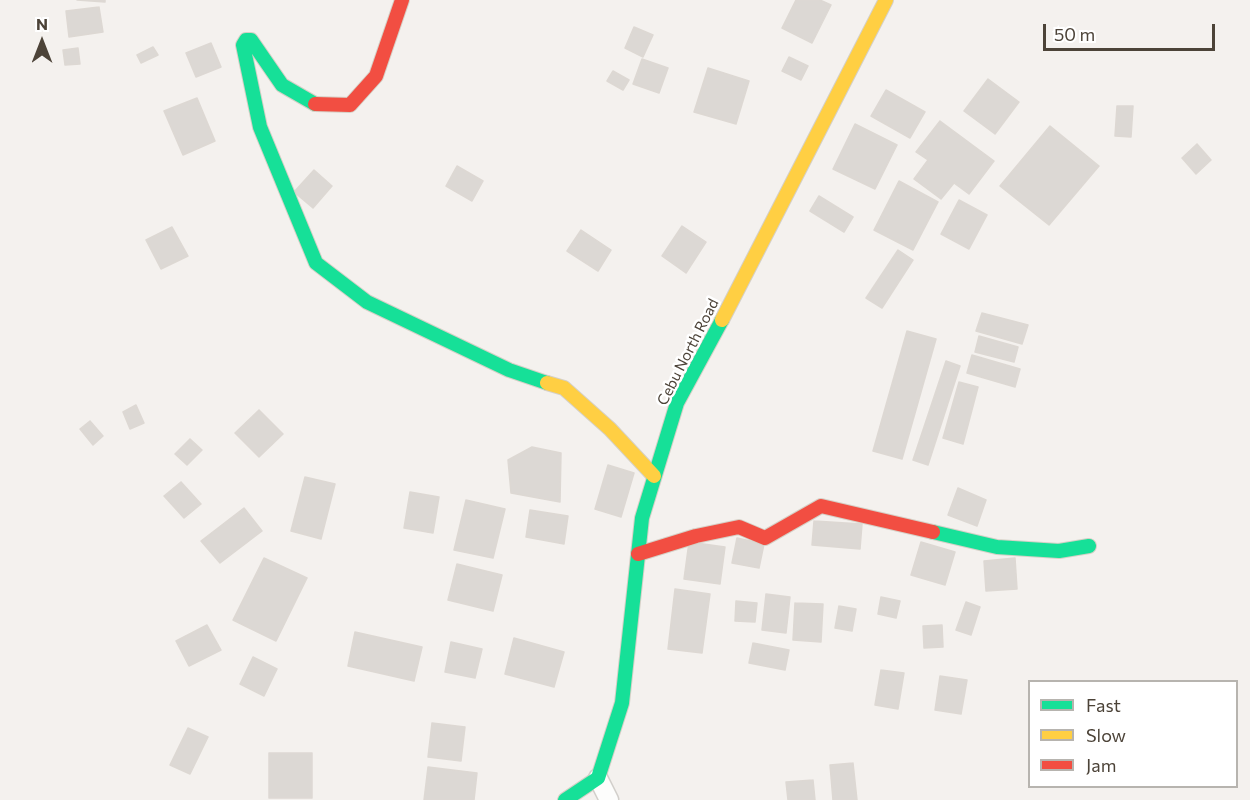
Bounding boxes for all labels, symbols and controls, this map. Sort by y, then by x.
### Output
north arrow [12,12,72,72]
scale bar [1046,12,1218,50]
text: N [36,14,48,33]
text: 50 m [1054,23,1095,45]
street label: Cebu North Road [653,296,723,408]
legend [1028,680,1238,788]
text: Fast [1086,694,1121,716]
text: Slow [1086,724,1126,746]
text: Jam [1086,754,1116,776]

